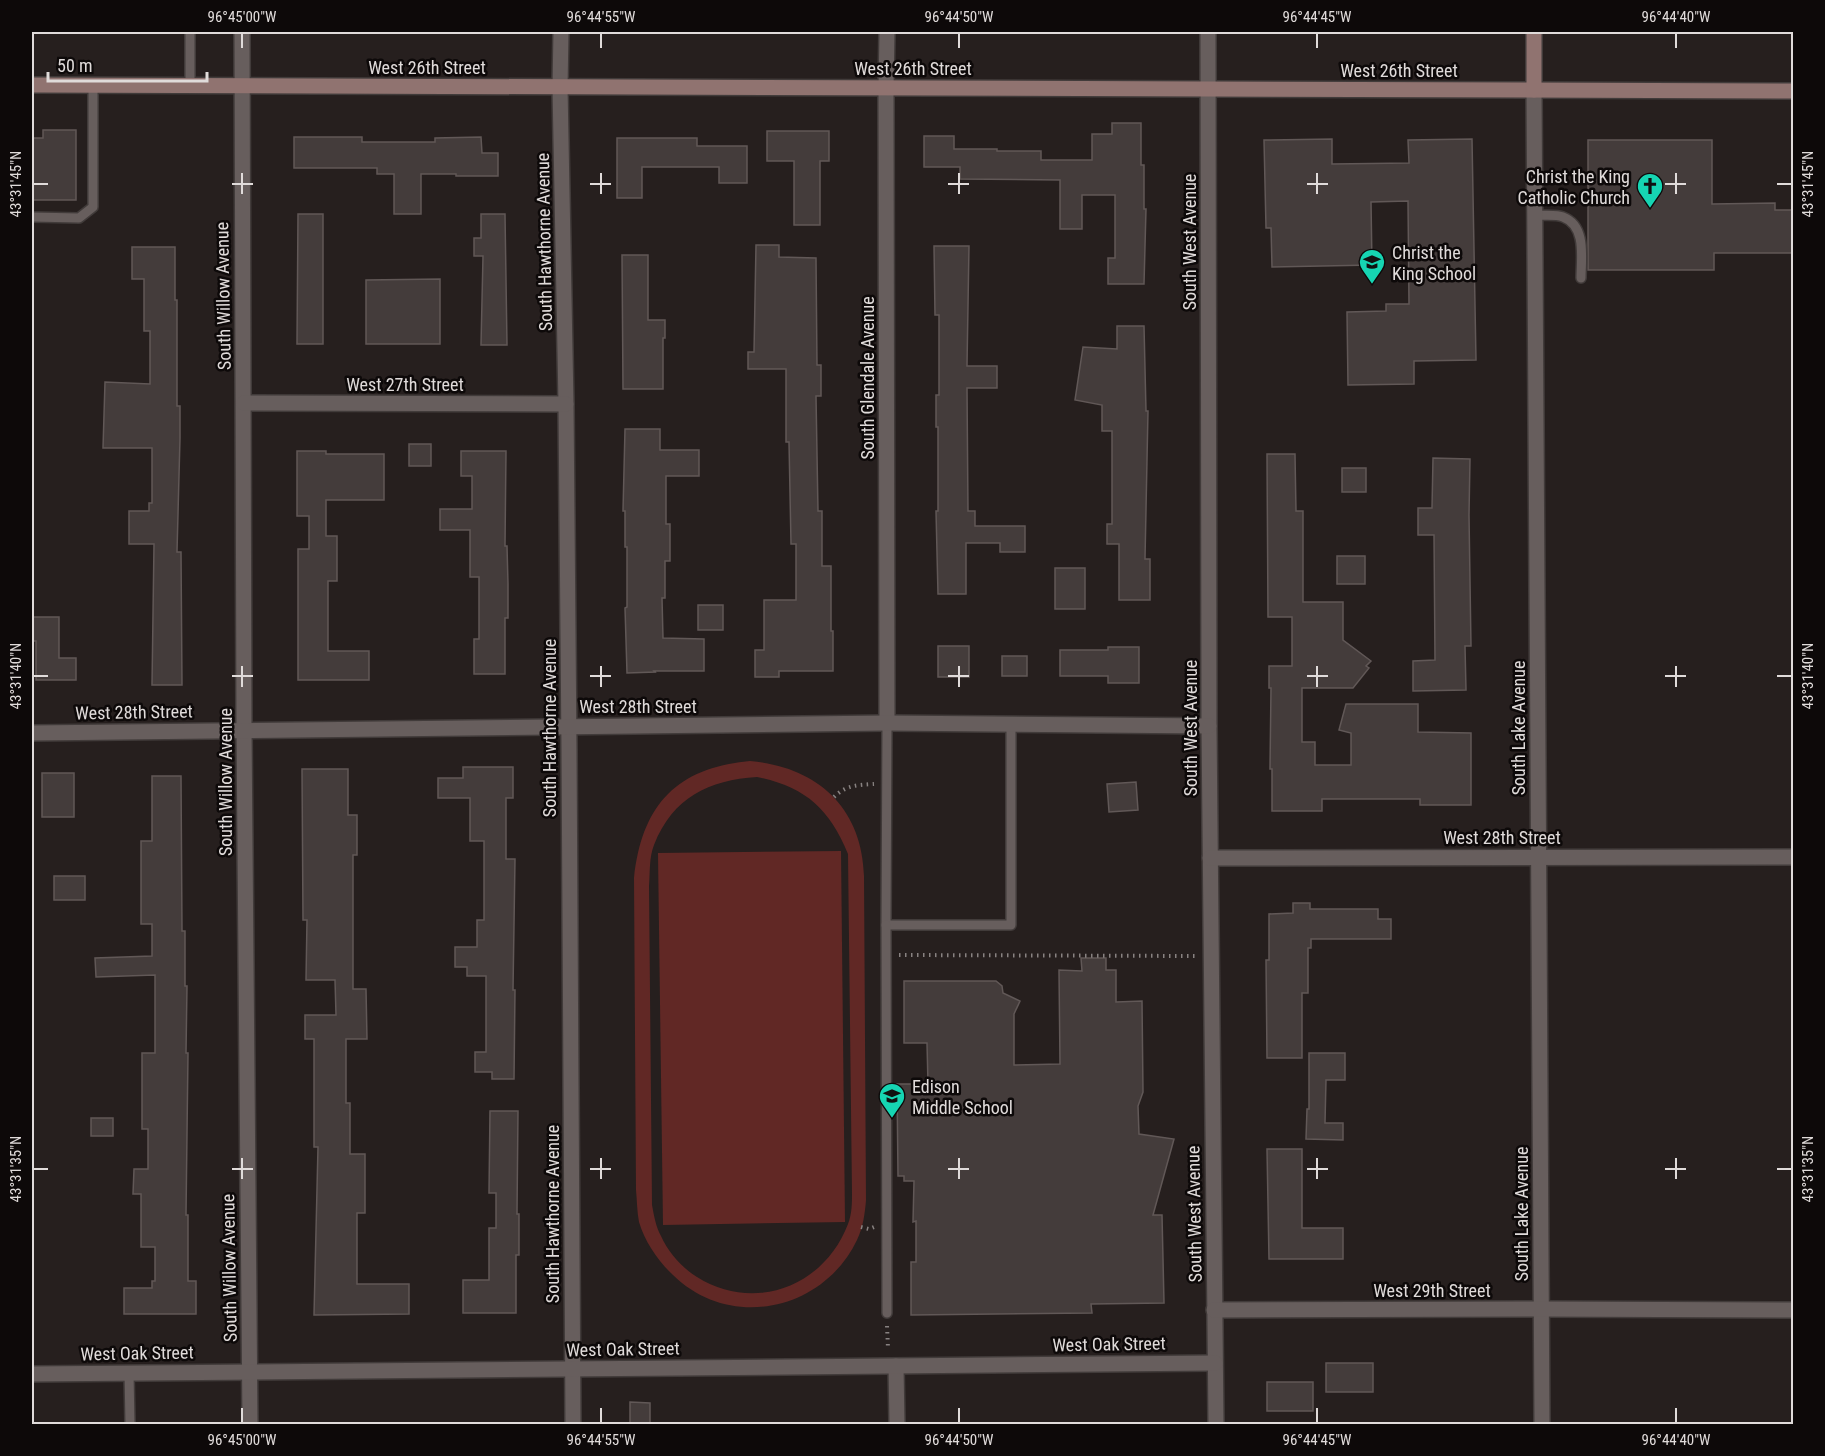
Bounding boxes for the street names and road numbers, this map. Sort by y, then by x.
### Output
street label: West 26th Street [368,57,486,78]
street label: West 26th Street [854,58,972,79]
street label: West 26th Street [1340,60,1458,81]
street label: South Hawthorne Avenue [532,153,556,331]
street label: South West Avenue [1179,174,1200,310]
street label: South Willow Avenue [211,222,235,370]
street label: South Glendale Avenue [857,296,878,460]
street label: West 27th Street [346,374,464,395]
street label: South Hawthorne Avenue [539,639,560,817]
street label: South West Avenue [1180,660,1201,796]
street label: South Lake Avenue [1508,661,1529,795]
street label: West 28th Street [579,696,697,717]
street label: West 28th Street [75,700,193,724]
street label: South Willow Avenue [215,708,236,856]
street label: West 28th Street [1443,827,1561,848]
street label: South Hawthorne Avenue [542,1125,563,1303]
street label: South West Avenue [1182,1146,1206,1282]
street label: South Lake Avenue [1511,1147,1532,1281]
street label: South Willow Avenue [217,1194,241,1342]
street label: West 29th Street [1373,1280,1491,1301]
street label: West Oak Street [1052,1333,1166,1355]
street label: West Oak Street [566,1338,680,1360]
street label: West Oak Street [80,1342,194,1364]

